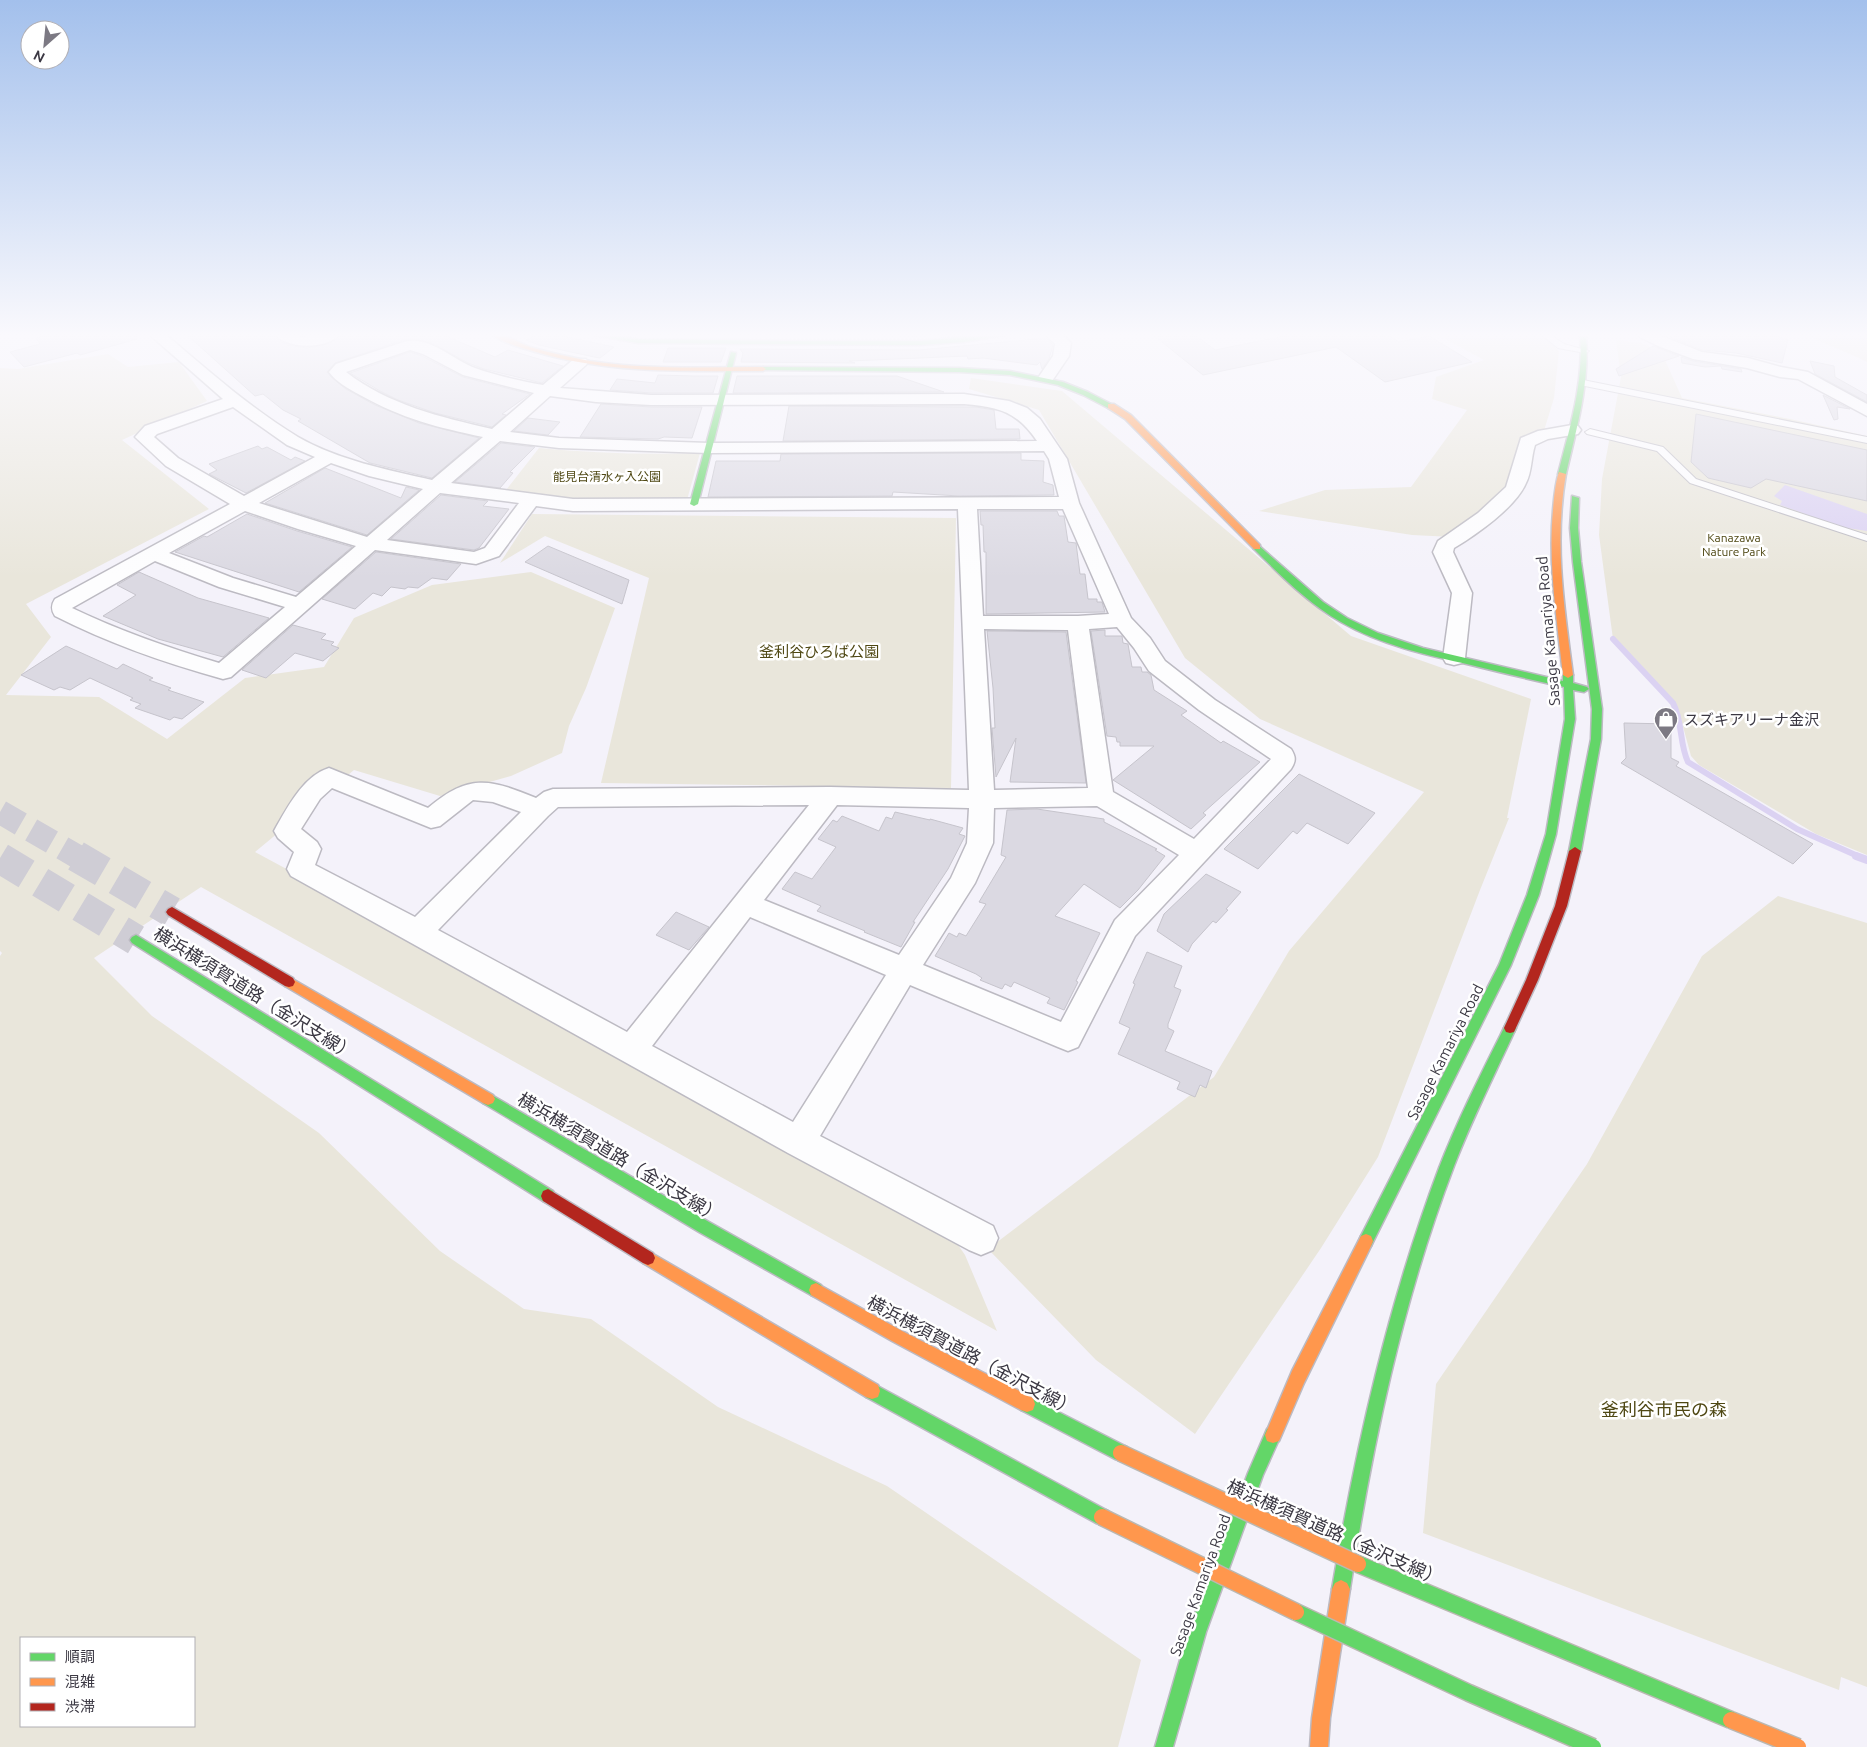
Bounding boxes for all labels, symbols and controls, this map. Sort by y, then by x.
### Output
north arrow [20,20,70,70]
text: N [31,47,47,66]
park label: 能見台清水ヶ入公園 [553,470,661,483]
park label: Kanazawa Nature Park [1702,531,1766,558]
street label: Sasage Kamariya Road [1533,556,1563,706]
park label: 釜利谷ひろば公園 [759,643,879,660]
shop icon: スズキアリーナ金沢 [1653,706,1679,740]
place label: スズキアリーナ金沢 [1684,711,1819,728]
street label: 横浜横須賀道路（金沢支線） [150,923,360,1063]
street label: Sasage Kamariya Road [1403,981,1487,1123]
street label: 横浜横須賀道路（金沢支線） [515,1088,725,1226]
street label: 横浜横須賀道路（金沢支線） [864,1291,1080,1419]
park label: 釜利谷市民の森 [1601,1399,1727,1419]
street label: 横浜横須賀道路（金沢支線） [1224,1475,1446,1589]
street label: Sasage Kamariya Road [1166,1512,1234,1658]
legend [20,1637,195,1727]
text: 順調 [65,1648,95,1665]
text: 混雑 [65,1673,95,1690]
text: 渋滞 [65,1698,95,1715]

